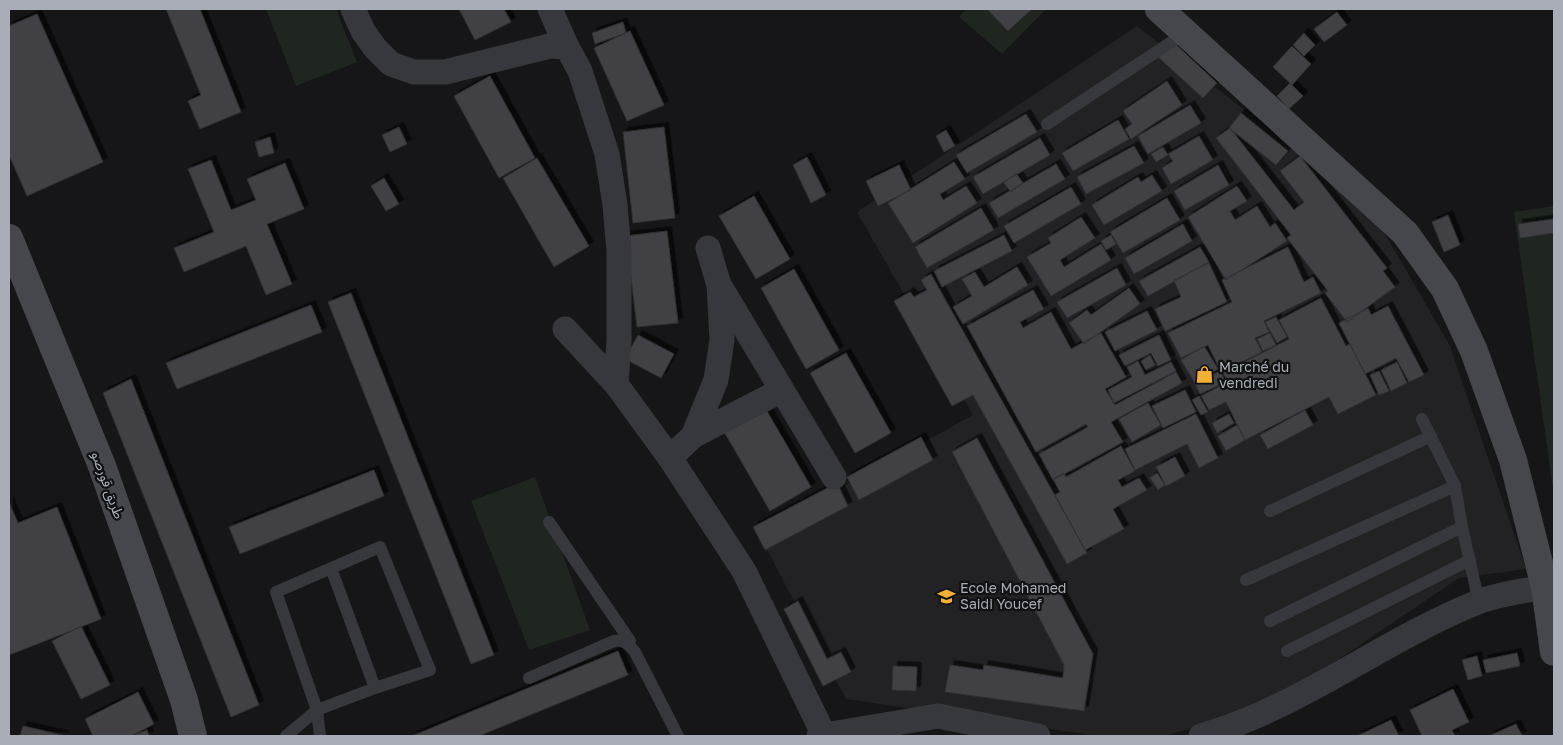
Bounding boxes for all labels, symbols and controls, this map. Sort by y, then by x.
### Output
place label: Marché du vendredi [1219,358,1289,391]
shop icon: Marché du vendredi [1195,365,1215,385]
street label: طريق قورصو [87,449,129,522]
place label: Ecole Mohamed Saidi Youcef [960,579,1066,612]
school or university icon: Ecole Mohamed Saidi Youcef [936,586,956,606]

